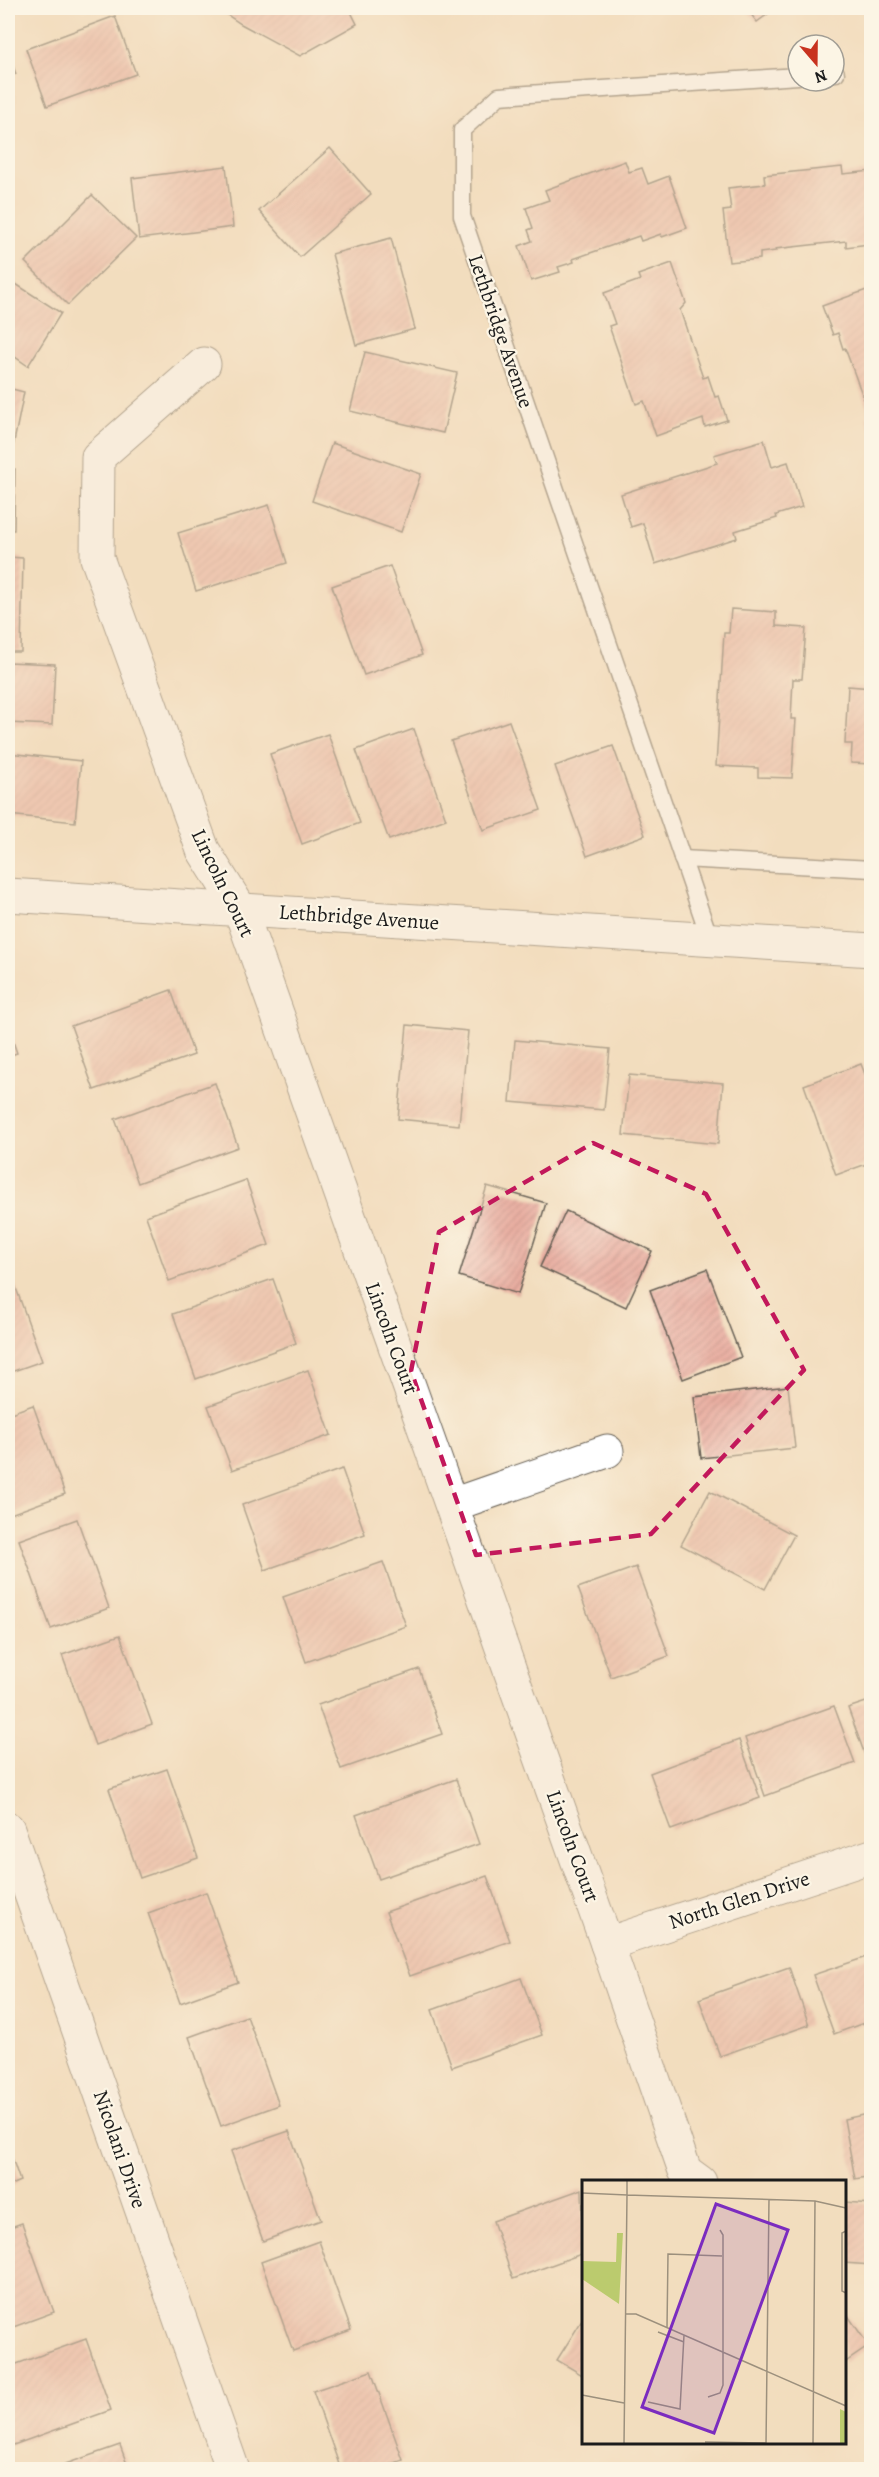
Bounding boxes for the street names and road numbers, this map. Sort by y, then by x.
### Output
street label: Lethbridge Avenue [462,250,540,412]
street label: Lincoln Court [185,824,261,942]
street label: Lethbridge Avenue [278,897,440,937]
street label: Lincoln Court [359,1278,425,1398]
street label: Lincoln Court [540,1786,606,1906]
street label: North Glen Drive [665,1864,813,1936]
street label: Nicolani Drive [87,2086,153,2212]

